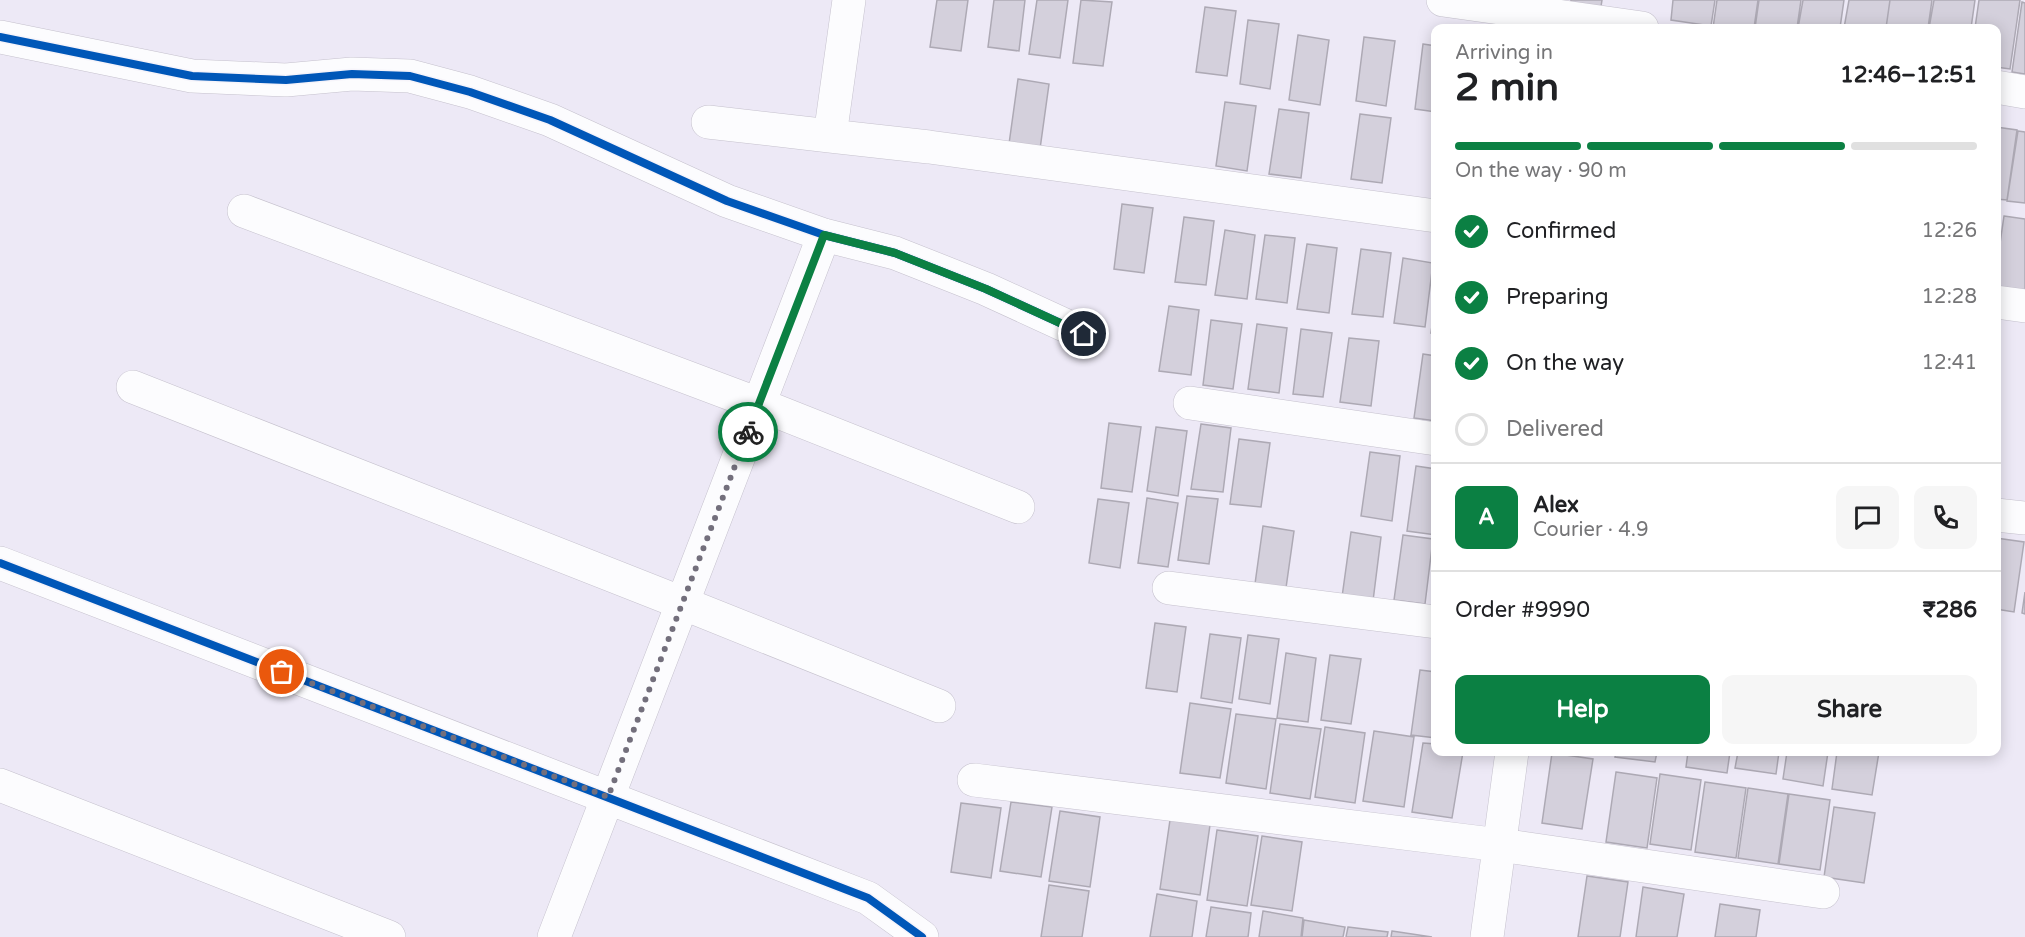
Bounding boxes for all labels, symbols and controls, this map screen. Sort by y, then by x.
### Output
text: Arriving in [1455,41,1553,65]
text: 12:46–12:51 [1840,62,1977,88]
text: 2 min [1455,64,1559,111]
text: On the way · 90 m [1455,159,1627,183]
icon: check [1455,215,1488,248]
text: Confirmed [1506,218,1616,244]
text: 12:26 [1922,219,1977,243]
icon: check [1455,281,1488,314]
text: Preparing [1506,284,1609,310]
text: 12:28 [1922,285,1977,309]
pin [1058,308,1109,359]
icon: home [1067,317,1100,350]
icon: check [1455,347,1488,380]
text: On the way [1506,350,1624,376]
text: 12:41 [1922,351,1977,375]
courier [718,402,778,462]
icon: bike [732,416,765,449]
text: Delivered [1506,416,1604,442]
button: chat [1836,486,1899,549]
button: phone [1914,486,1977,549]
text: Alex [1533,492,1579,518]
text: A [1478,504,1495,530]
text: Courier · 4.9 [1533,518,1648,542]
text: Order #9990 [1455,597,1590,623]
text: ₹286 [1923,597,1977,623]
pin [256,646,307,697]
icon: bag [265,655,298,688]
button: Help [1455,675,1710,744]
button: Share [1722,675,1977,744]

